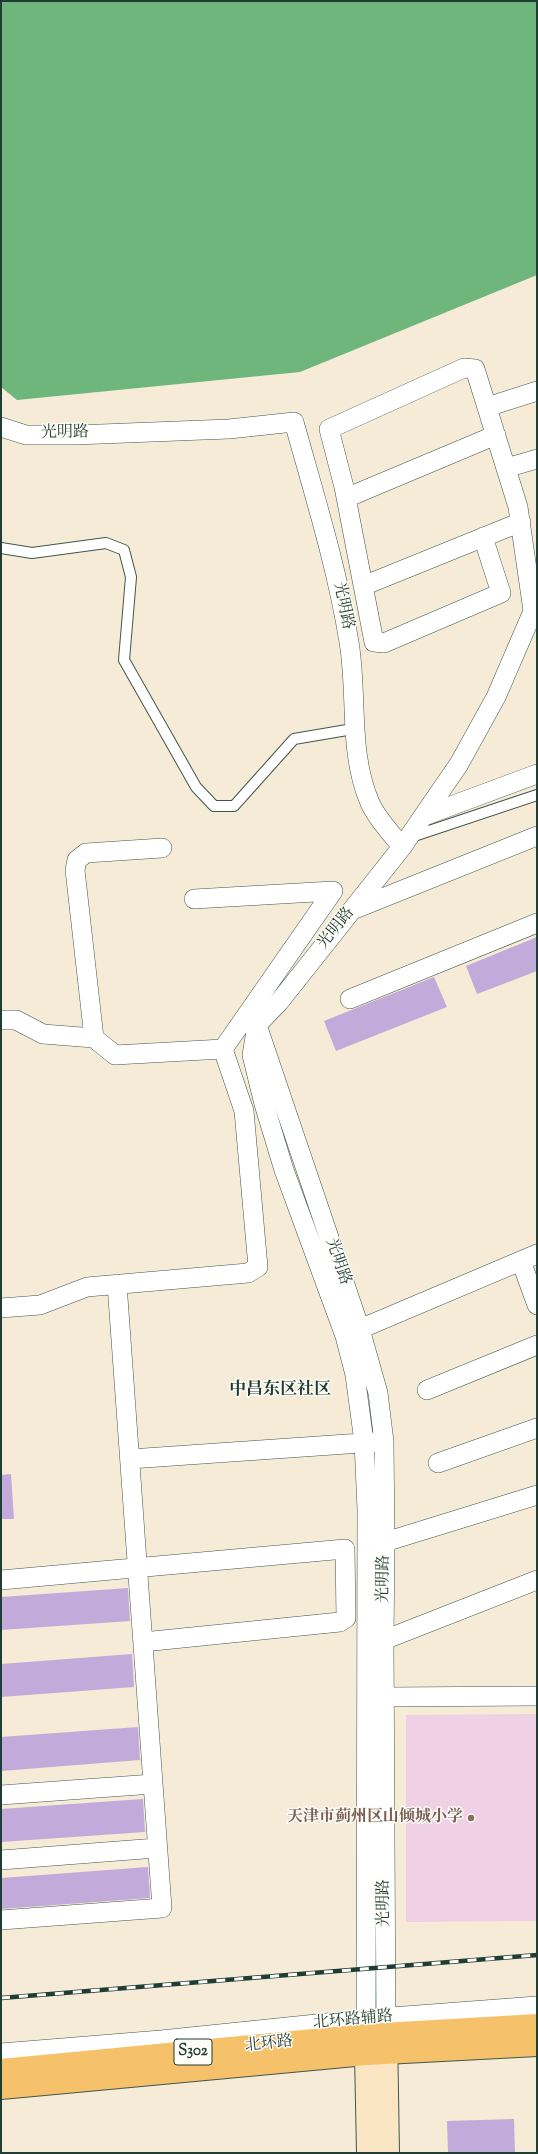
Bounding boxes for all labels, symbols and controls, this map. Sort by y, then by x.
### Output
street label: 光明路 [41,424,89,444]
street label: 光明路 [328,581,356,631]
street label: 光明路 [314,904,360,954]
street label: 光明路 [320,1236,354,1288]
district label: 中昌东区社区 [229,1381,331,1401]
street label: 光明路 [375,1555,395,1603]
place label: 天津市蓟州区山倾城小学 [287,1808,463,1828]
marker: 天津市蓟州区山倾城小学 [466,1813,476,1823]
street label: 光明路 [375,1879,395,1927]
street label: 北环路辅路 [312,2008,394,2034]
street label: 北环路 [244,2033,294,2057]
road number: S302 [174,2039,212,2065]

